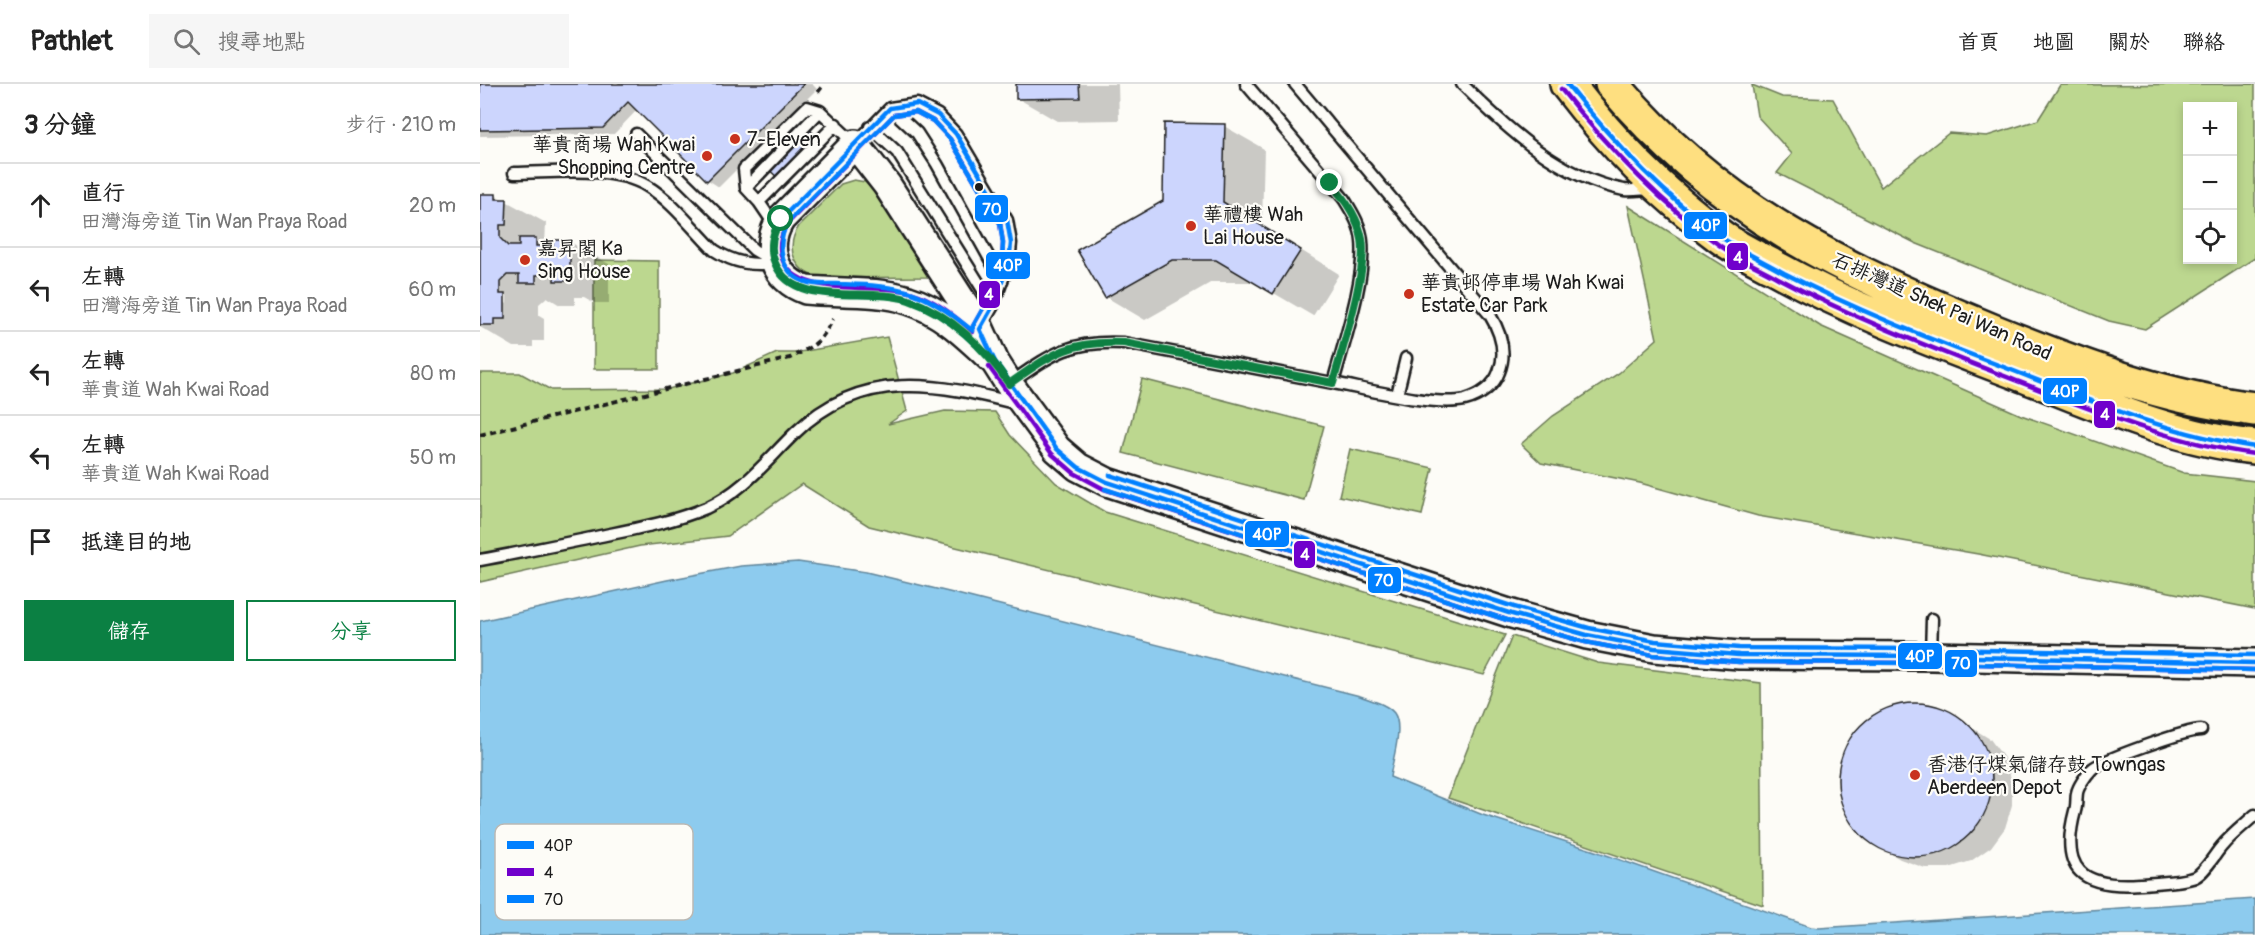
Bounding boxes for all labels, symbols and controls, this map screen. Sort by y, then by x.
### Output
search box [149,14,569,68]
text: Pathlet [30,24,113,59]
icon: search [170,25,203,58]
text: 搜尋地點 [218,28,306,56]
text: 首頁 [1958,29,2000,56]
text: 地圖 [2033,29,2075,56]
text: 關於 [2108,29,2150,56]
text: 聯絡 [2183,29,2225,56]
map controls [2183,102,2237,264]
button: + [2183,102,2237,156]
text: 3 分鐘 [24,109,96,141]
text: 步行 · 210 m [346,112,456,137]
place label: 7-Eleven [747,127,821,152]
place label: 華貴商場 Wah Kwai Shopping Centre [532,132,695,180]
marker: 7-Eleven [728,132,742,146]
marker: 華貴商場 Wah Kwai Shopping Centre [700,149,714,163]
button: − [2183,156,2237,210]
route end [1316,169,1342,195]
text: 直行 [81,179,125,207]
unlabelled marker [973,181,985,193]
icon: ahead [24,189,57,222]
text: 20 m [409,193,456,218]
line badge: 70 [974,194,1009,223]
text: 70 [982,200,1002,220]
place label: 華禮樓 Wah Lai House [1203,202,1303,250]
route start [767,205,793,231]
text: 田灣海旁道 Tin Wan Praya Road [81,209,348,234]
button: locate [2183,210,2237,264]
line badge: 40P [1683,211,1728,240]
text: 40P [1691,216,1721,236]
marker: 華禮樓 Wah Lai House [1184,219,1198,233]
place label: 嘉昇閣 Ka Sing House [537,236,630,284]
line badge: 4 [1726,242,1749,271]
street label: 石排灣道 Shek Pai Wan Road [1828,247,2056,366]
text: 4 [1733,248,1743,268]
line badge: 40P [985,251,1031,280]
marker: 嘉昇閣 Ka Sing House [518,253,532,267]
text: 40P [993,256,1023,276]
text: 左轉 [81,263,125,291]
place label: 華貴邨停車場 Wah Kwai Estate Car Park [1421,270,1624,318]
icon: left [24,273,57,306]
text: 60 m [409,277,456,302]
line badge: 4 [978,280,1001,309]
text: 4 [984,285,994,305]
marker: 華貴邨停車場 Wah Kwai Estate Car Park [1402,287,1416,301]
text: 田灣海旁道 Tin Wan Praya Road [81,293,348,318]
text: 左轉 [81,347,125,375]
icon: left [24,357,57,390]
text: 80 m [410,361,456,386]
text: 華貴道 Wah Kwai Road [81,377,270,402]
line badge: 40P [2042,377,2088,405]
text: 40P [2050,382,2080,402]
line badge: 4 [2093,400,2116,429]
text: 4 [2100,405,2110,425]
text: 左轉 [81,431,125,459]
icon: left [24,441,57,474]
text: 50 m [409,445,456,470]
text: 華貴道 Wah Kwai Road [81,461,270,486]
line badge: 40P [1244,520,1290,548]
icon: arrive [24,525,57,558]
text: 40P [1252,525,1282,545]
text: 抵達目的地 [81,528,191,556]
line badge: 4 [1293,540,1316,569]
text: 4 [1300,545,1310,565]
line badge: 70 [1367,566,1402,594]
text: 70 [1374,571,1394,591]
button: 儲存 [24,600,234,661]
button: 分享 [246,600,456,661]
line badge: 40P [1897,642,1943,670]
text: 40P [1905,647,1935,667]
line badge: 70 [1944,649,1978,678]
text: 70 [1951,654,1971,674]
place label: 香港仔煤氣儲存鼓 Towngas Aberdeen Depot [1927,752,2165,800]
marker: 香港仔煤氣儲存鼓 Towngas Aberdeen Depot [1908,768,1922,782]
legend [495,824,693,920]
text: 40P [544,836,573,856]
text: 4 [544,863,553,883]
text: 70 [544,890,563,910]

